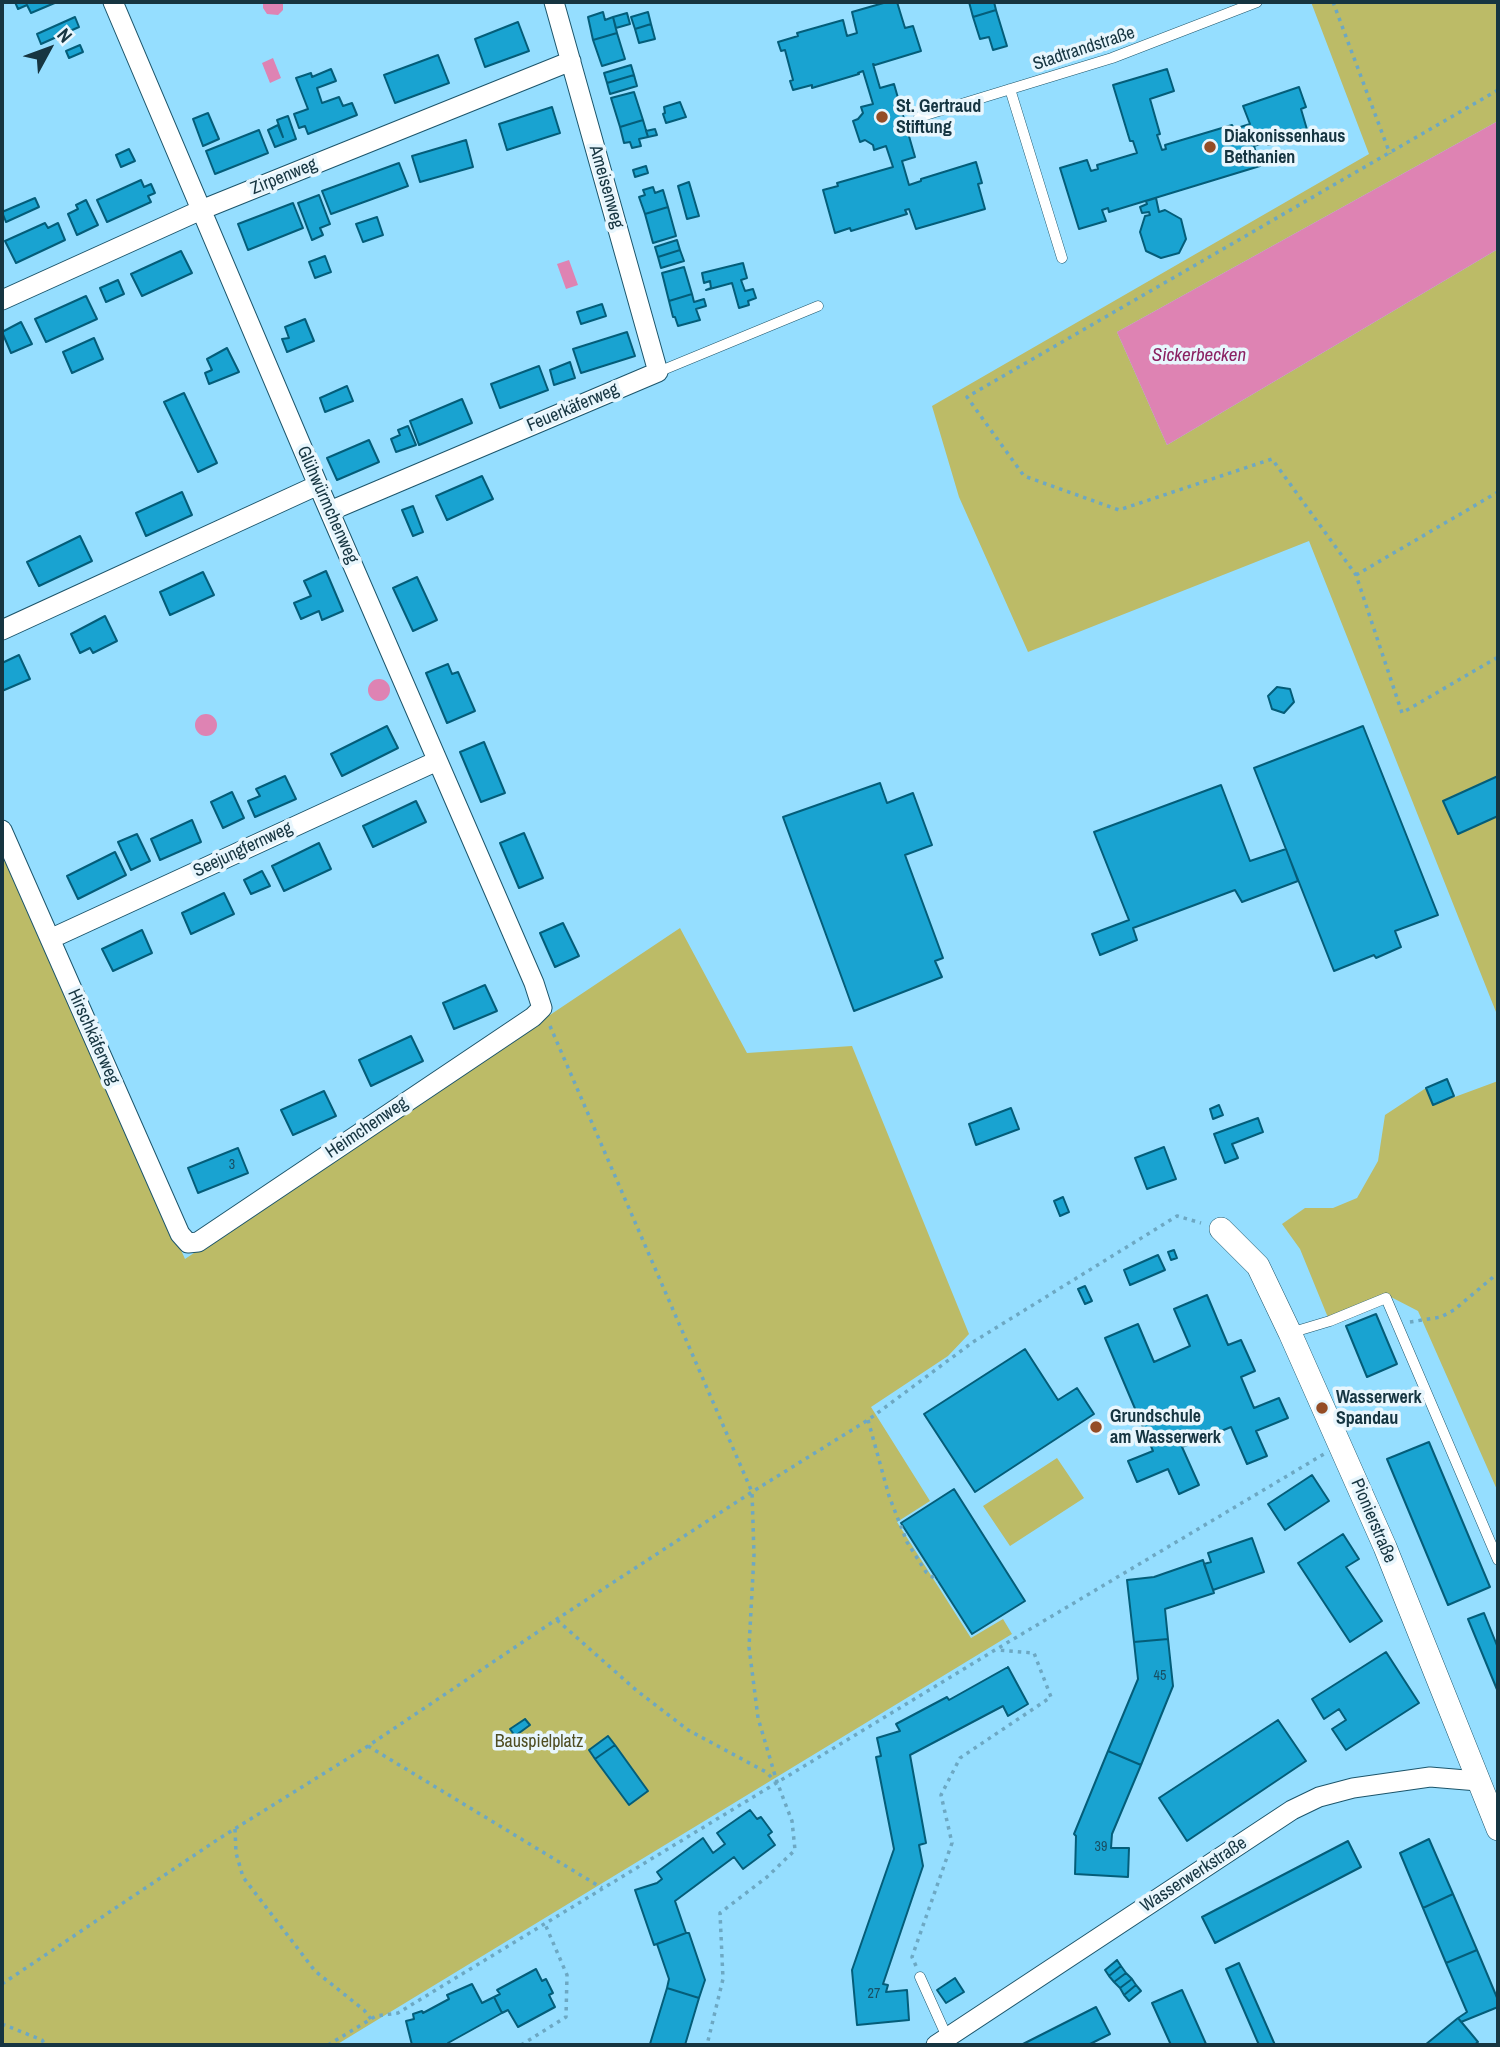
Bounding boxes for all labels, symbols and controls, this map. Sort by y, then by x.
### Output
north arrow [14,14,84,84]
text: N [51,22,78,48]
street label: Stadtrandstraße [1030,22,1138,76]
place label: St. Gertraud Stiftung [896,96,981,138]
marker: St. Gertraud Stiftung [874,109,890,125]
place label: Diakonissenhaus Bethanien [1224,126,1345,168]
marker: Diakonissenhaus Bethanien [1202,139,1218,155]
street label: Ameisenweg [584,143,628,231]
street label: Zirpenweg [248,154,320,200]
water label: Sickerbecken [1152,345,1246,367]
street label: Feuerkäferweg [524,379,622,437]
street label: Glühwürmchenweg [291,443,363,567]
street label: Seejungfernweg [190,818,296,882]
street label: Hirschkäferweg [62,986,124,1088]
street label: Heimchenweg [322,1093,412,1163]
house number: 3 [229,1157,235,1173]
place label: Wasserwerk Spandau [1336,1387,1422,1430]
marker: Wasserwerk Spandau [1314,1400,1330,1416]
place label: Grundschule am Wasserwerk [1110,1406,1221,1448]
marker: Grundschule am Wasserwerk [1088,1419,1104,1435]
street label: Pionierstraße [1346,1476,1400,1566]
house number: 45 [1154,1668,1166,1684]
park label: Bauspielplatz [495,1731,583,1753]
street label: Wasserwerkstraße [1137,1833,1251,1917]
house number: 39 [1095,1839,1107,1855]
house number: 27 [868,1986,880,2002]

